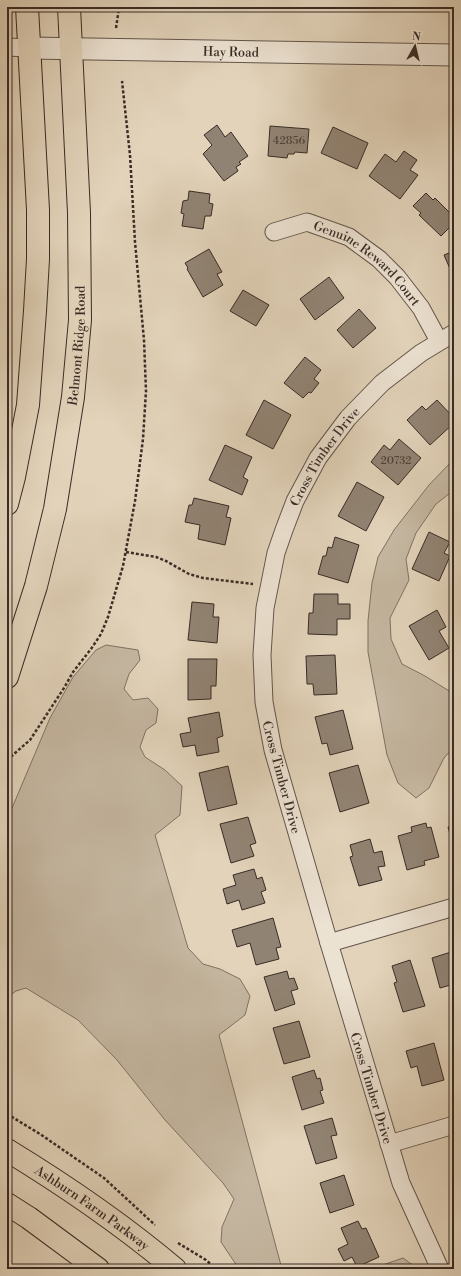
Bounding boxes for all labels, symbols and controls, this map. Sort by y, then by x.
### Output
north arrow [395,26,435,66]
text: N [411,30,422,45]
street label: Hay Road [203,44,260,61]
house number: 42856 [273,134,305,148]
street label: Genuine Reward Court [311,218,424,310]
street label: Belmont Ridge Road [65,285,89,408]
street label: Cross Timber Drive [287,404,364,509]
house number: 20732 [380,454,412,468]
street label: Cross Timber Drive [258,719,304,836]
street label: Cross Timber Drive [346,1031,396,1146]
street label: Ashburn Farm Parkway [31,1162,153,1255]

